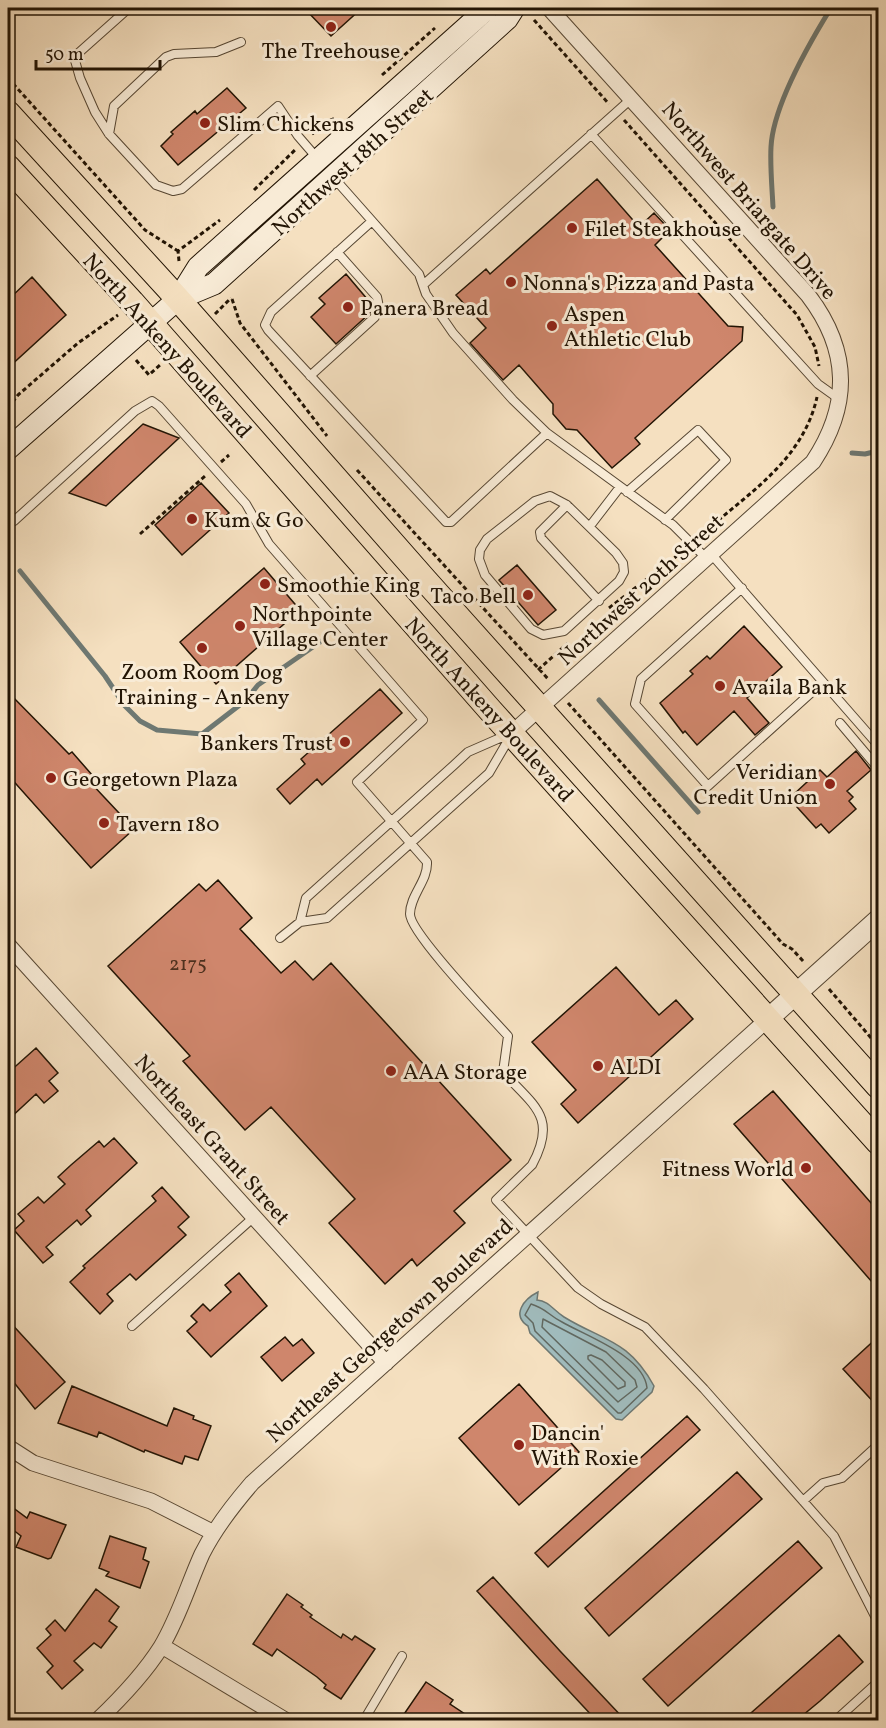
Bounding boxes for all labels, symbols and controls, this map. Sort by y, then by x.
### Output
marker: The Treehouse [324,20,338,34]
scale bar [36,33,160,71]
place label: The Treehouse [262,37,400,68]
text: 50 m [45,43,84,68]
street label: Northwest 18th Street [266,81,442,244]
street label: Northwest Briargate Drive [653,96,843,308]
place label: Slim Chickens [217,110,354,141]
marker: Slim Chickens [198,116,212,130]
place label: Filet Steakhouse [584,215,742,246]
marker: Filet Steakhouse [565,221,579,235]
street label: North Ankeny Boulevard [74,247,258,446]
place label: Nonna's Pizza and Pasta [523,269,754,300]
marker: Nonna's Pizza and Pasta [504,275,518,289]
place label: Panera Bread [360,294,489,325]
marker: Panera Bread [341,300,355,314]
place label: Aspen Athletic Club [564,300,691,356]
marker: Aspen Athletic Club [545,319,559,333]
place label: Kum & Go [204,506,304,537]
street label: Northwest 20th Street [552,508,732,674]
marker: Kum & Go [185,512,199,526]
place label: Smoothie King [277,571,420,602]
marker: Smoothie King [258,577,272,591]
place label: Taco Bell [430,582,516,613]
marker: Taco Bell [521,588,535,602]
place label: Northpointe Village Center [252,600,388,656]
street label: North Ankeny Boulevard [396,611,580,810]
marker: Northpointe Village Center [233,619,247,633]
marker: Zoom Room Dog Training - Ankeny [195,641,209,655]
place label: Zoom Room Dog Training - Ankeny [115,658,290,714]
place label: Availa Bank [732,673,847,704]
marker: Availa Bank [713,679,727,693]
place label: Bankers Trust [200,729,333,760]
marker: Bankers Trust [338,735,352,749]
place label: Veridian Credit Union [693,758,818,814]
place label: Georgetown Plaza [63,765,238,796]
marker: Georgetown Plaza [44,771,58,785]
marker: Veridian Credit Union [823,777,837,791]
place label: Tavern 180 [116,810,219,841]
marker: Tavern 180 [97,816,111,830]
house number: 2175 [169,951,207,979]
street label: Northeast Grant Street [126,1048,297,1233]
place label: ALDI [610,1053,662,1084]
place label: AAA Storage [403,1058,527,1089]
marker: ALDI [591,1059,605,1073]
marker: AAA Storage [384,1064,398,1078]
place label: Fitness World [662,1155,794,1186]
marker: Fitness World [799,1161,813,1175]
street label: Northeast Georgetown Boulevard [260,1212,521,1451]
place label: Dancin' With Roxie [531,1419,639,1475]
marker: Dancin' With Roxie [512,1438,526,1452]

